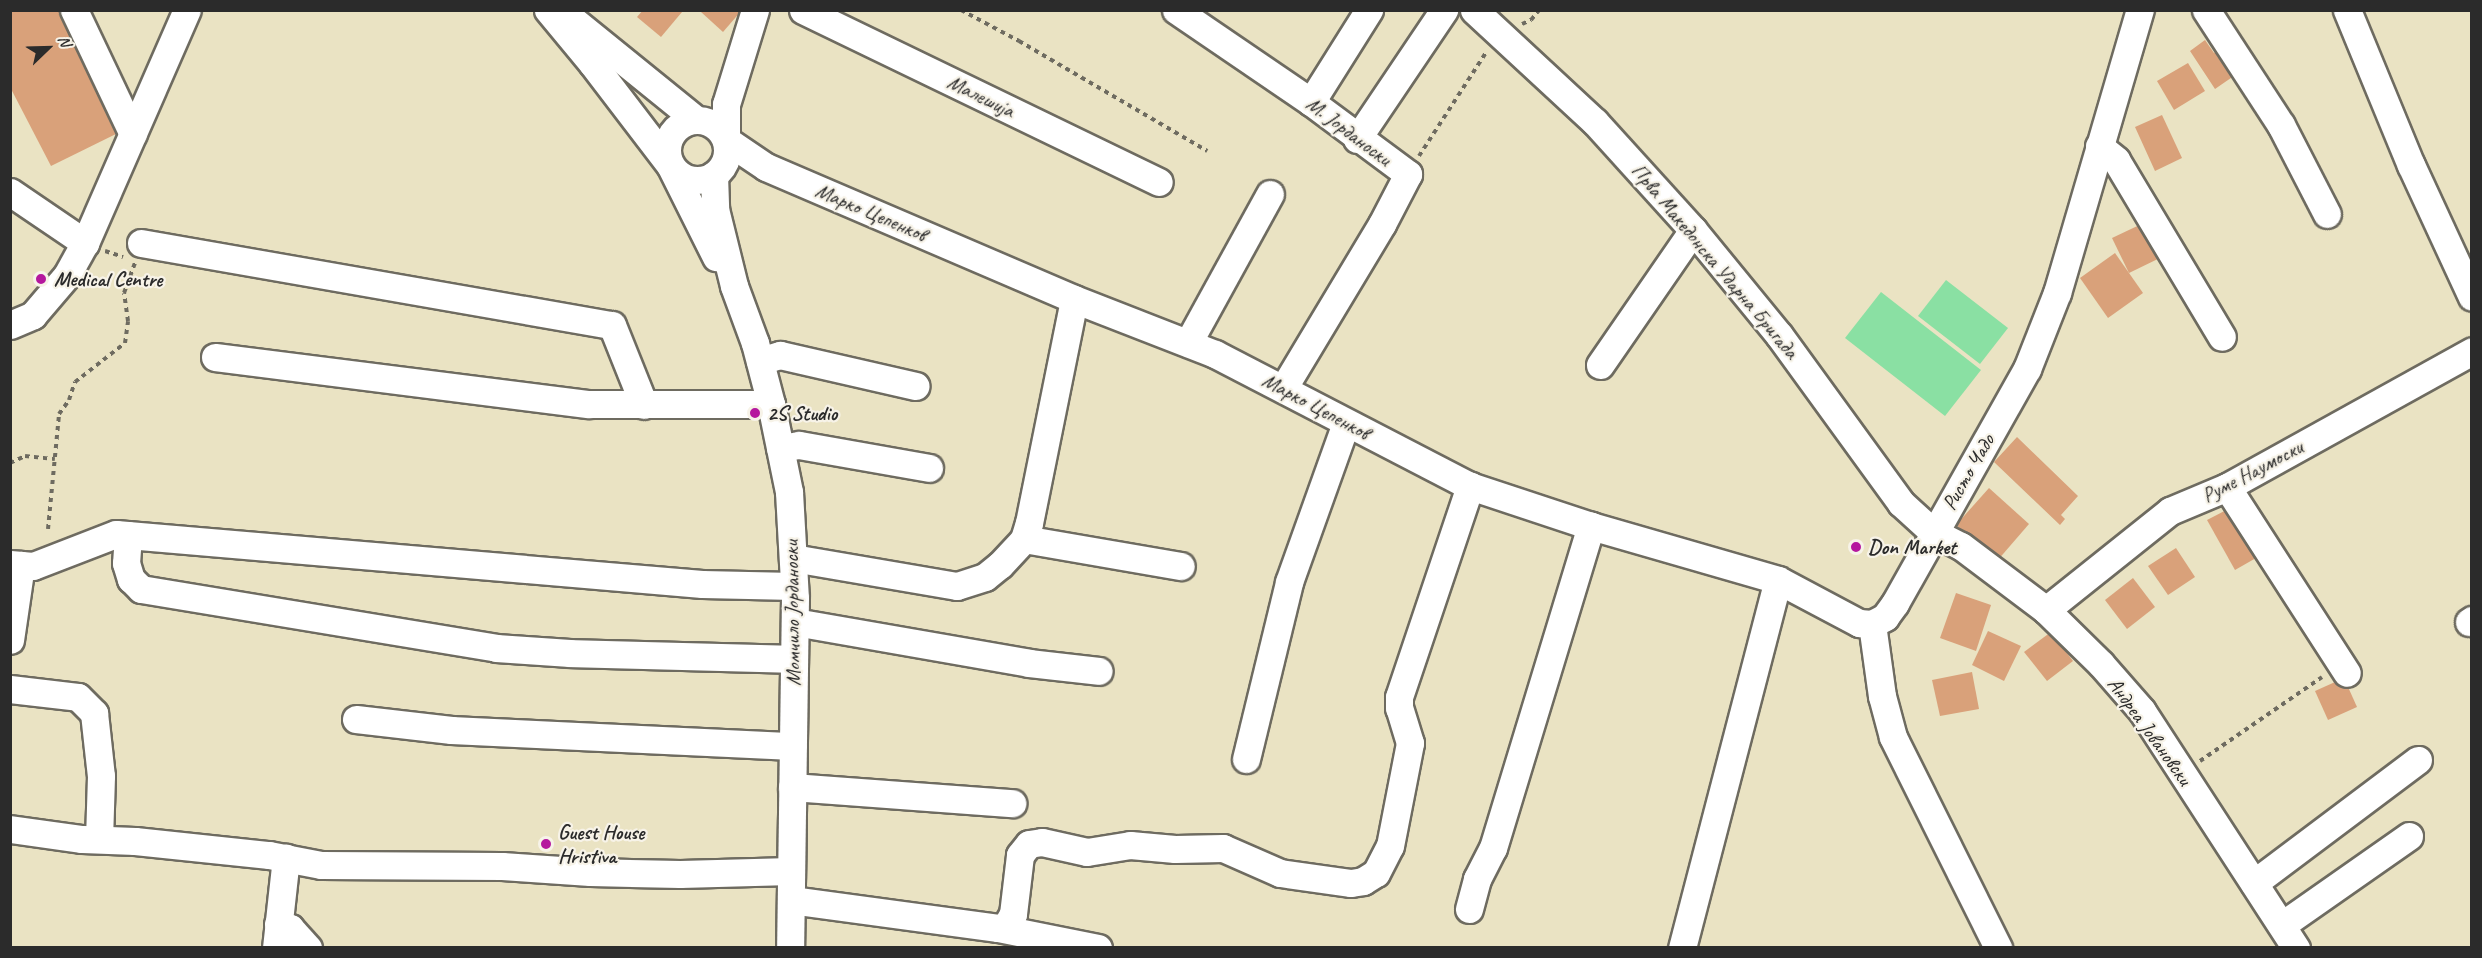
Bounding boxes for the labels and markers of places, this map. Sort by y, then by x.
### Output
place label: Medical Centre [54,266,162,292]
marker: Medical Centre [32,270,50,288]
place label: 2S Studio [767,400,838,426]
marker: 2S Studio [748,406,762,420]
place label: Don Market [1868,534,1957,560]
marker: Don Market [1849,540,1863,554]
place label: Guest House Hristiva [558,819,644,869]
marker: Guest House Hristiva [539,837,553,851]

